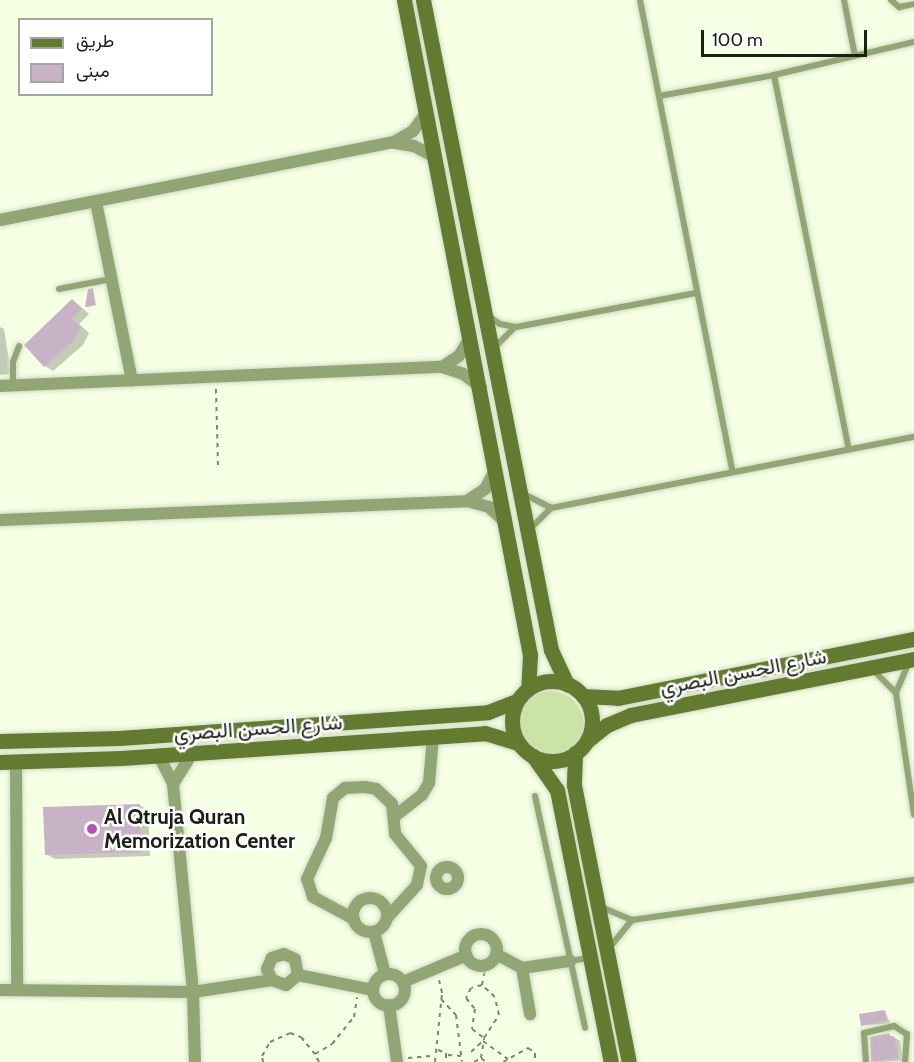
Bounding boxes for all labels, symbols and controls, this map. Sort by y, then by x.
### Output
legend [18,18,213,96]
scale bar [704,18,870,56]
text: 100 m [712,29,763,51]
text: طريق [76,30,114,52]
text: مبنى [76,60,110,82]
street label: شارع الحسن البصري [658,644,828,700]
street label: شارع الحسن البصري [173,710,343,746]
place label: Al Qtruja Quran Memorization Center [104,804,295,854]
marker: Al Qtruja Quran Memorization Center [85,822,99,836]

